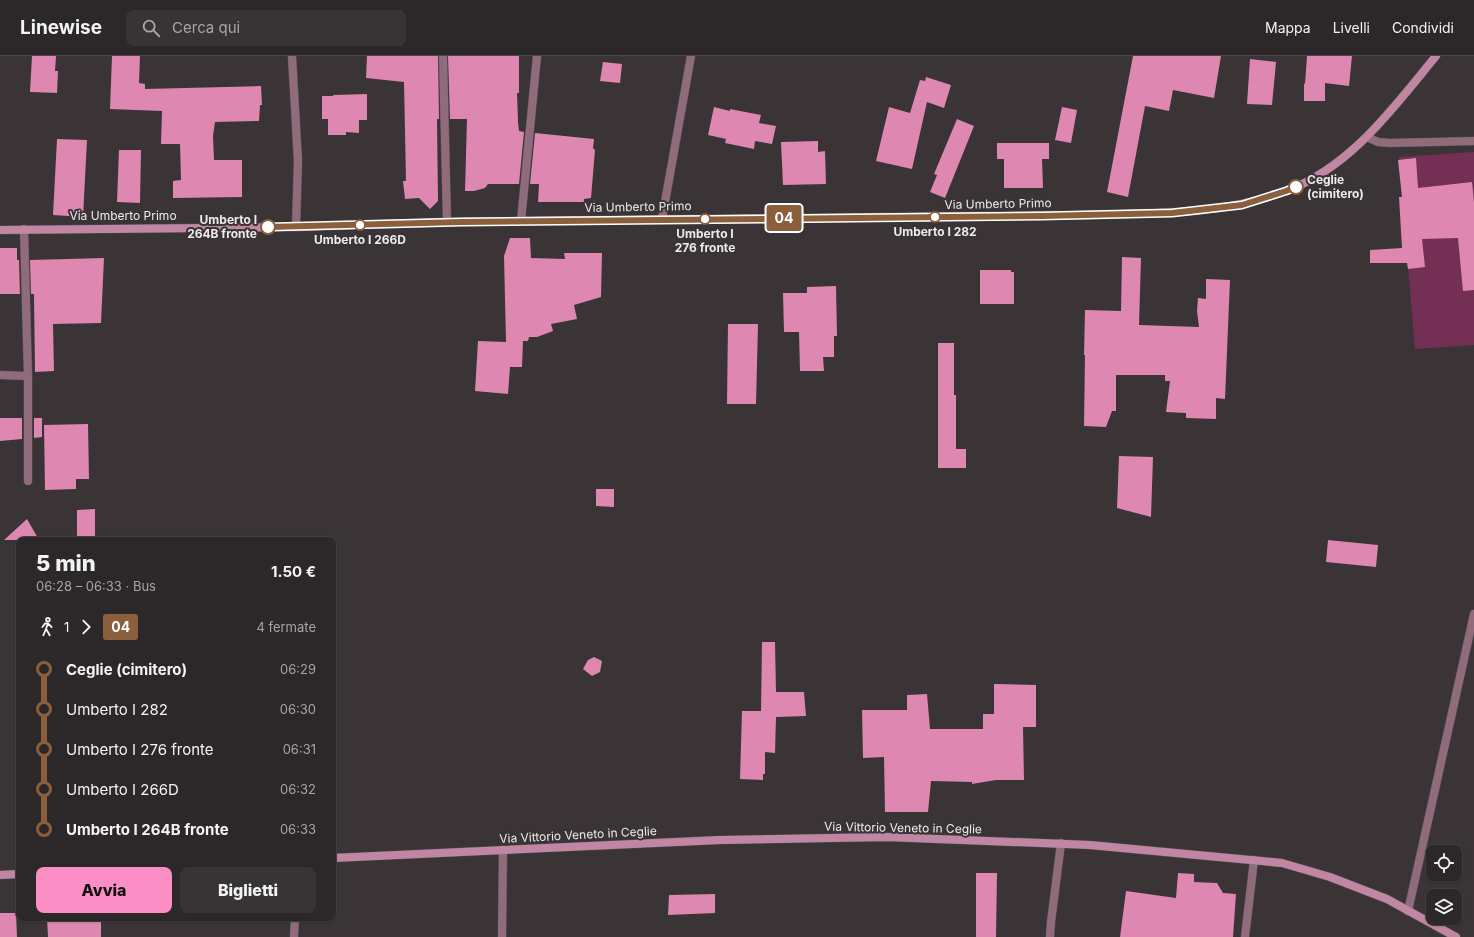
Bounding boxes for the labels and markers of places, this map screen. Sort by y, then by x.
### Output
place label: Ceglie (cimitero) [1307,172,1364,201]
marker: Ceglie (cimitero) [1288,179,1304,195]
marker: Umberto I 282 [929,211,941,223]
place label: Umberto I 264B fronte [187,212,257,241]
marker: Umberto I 276 fronte [699,213,711,225]
marker: Umberto I 264B fronte [260,219,276,235]
marker: Umberto I 266D [354,219,366,231]
place label: Umberto I 282 [893,224,977,239]
place label: Umberto I 276 fronte [675,226,735,255]
place label: Umberto I 266D [314,232,406,247]

